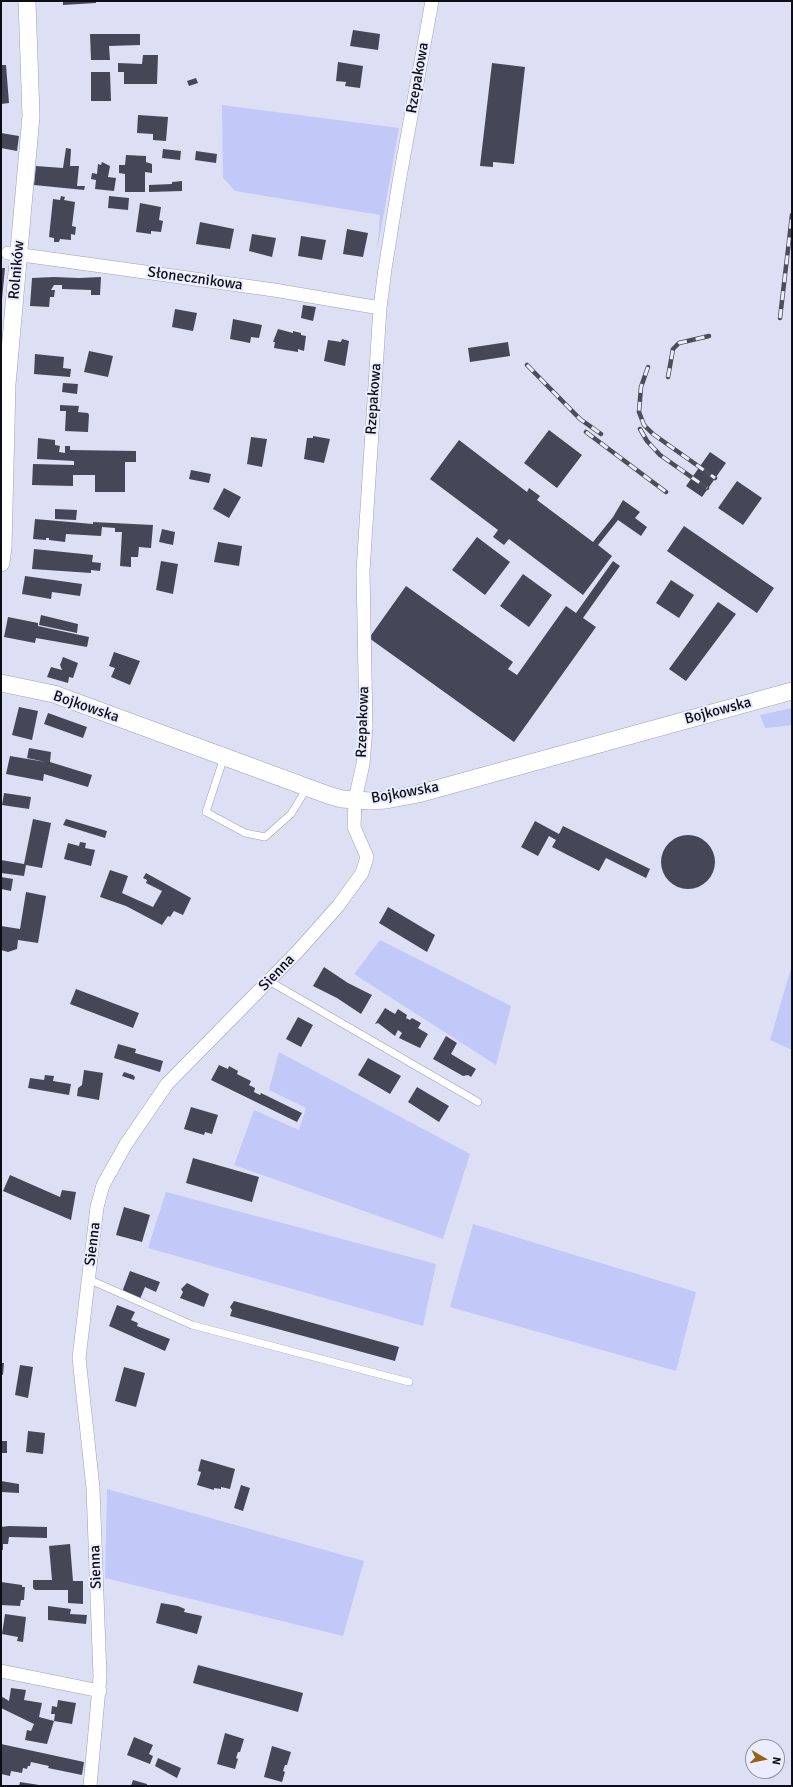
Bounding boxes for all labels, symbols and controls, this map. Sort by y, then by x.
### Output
street label: Rzepakowa [403,41,433,115]
street label: Rolników [5,240,29,300]
street label: Słonecznikowa [146,263,244,295]
street label: Rzepakowa [363,363,385,435]
street label: Rzepakowa [353,686,373,758]
street label: Bojkowska [51,687,121,727]
street label: Bojkowska [683,693,753,729]
street label: Bojkowska [370,778,440,808]
street label: Sienna [255,951,299,995]
street label: Sienna [81,1221,105,1267]
street label: Sienna [86,1545,106,1589]
north arrow [745,1739,785,1779]
text: N [769,1756,783,1766]

